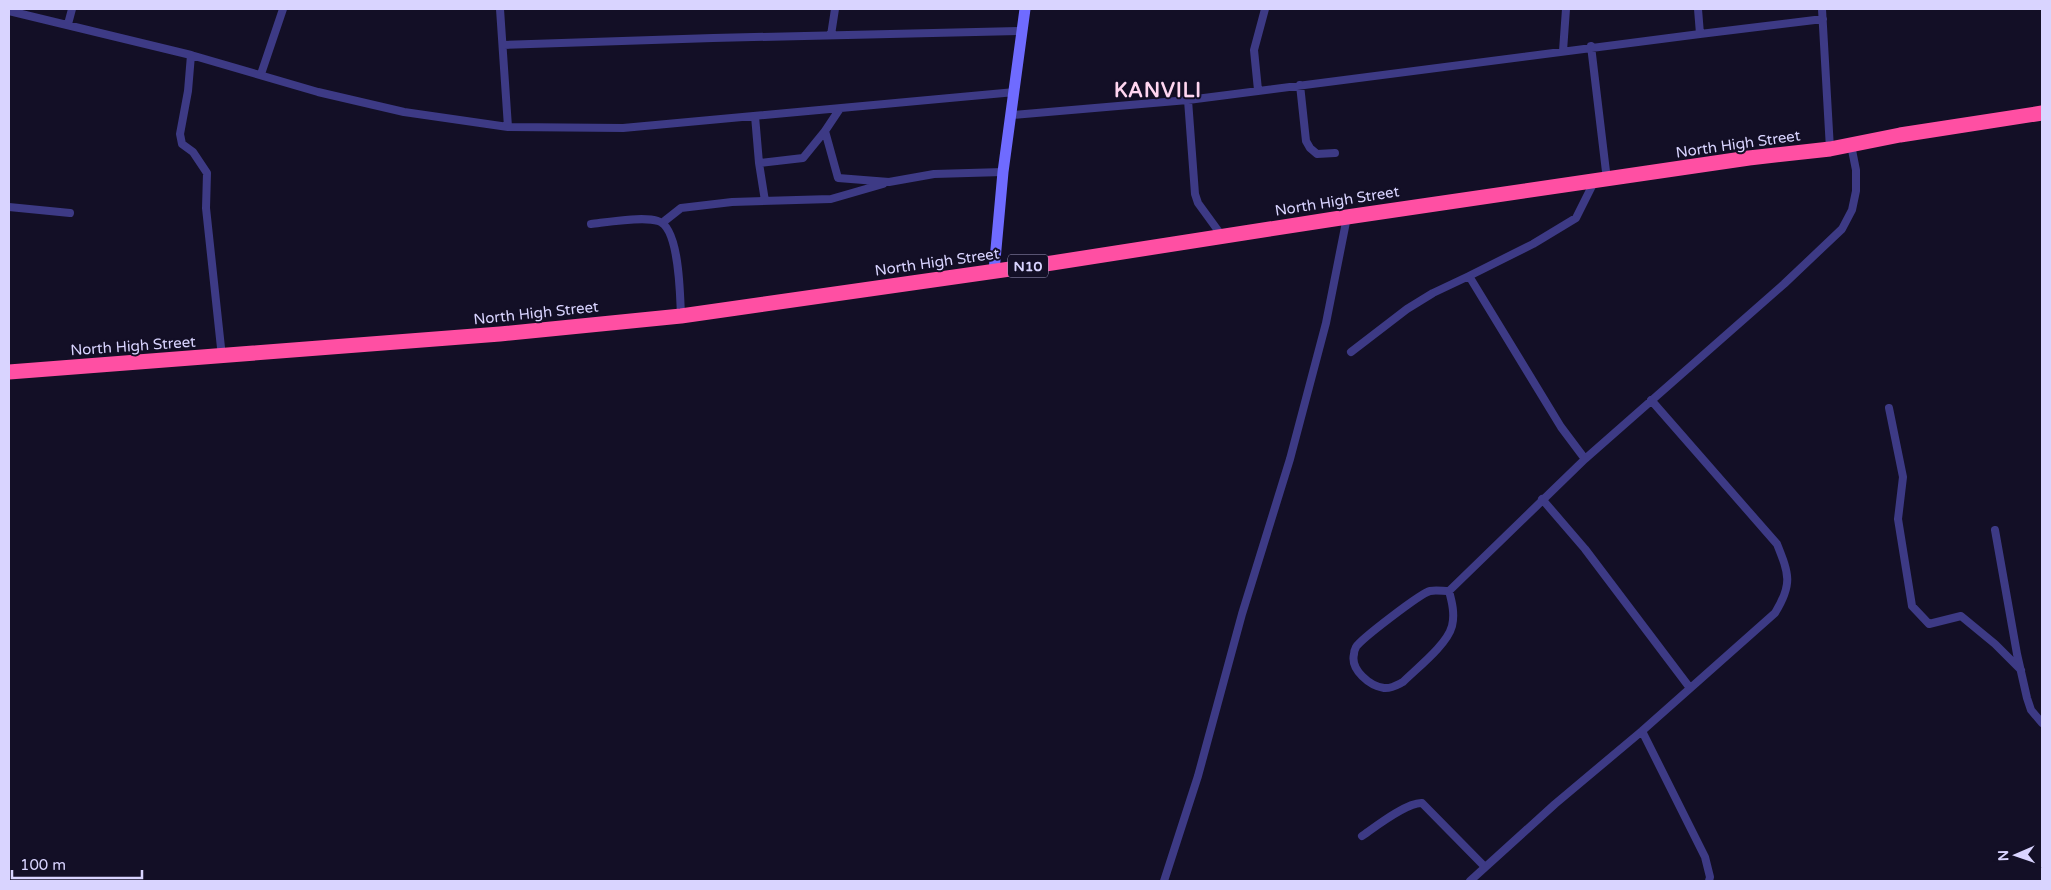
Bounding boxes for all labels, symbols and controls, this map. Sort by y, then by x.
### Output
district label: KANVILI [1114,79,1202,103]
street label: North High Street [1674,126,1802,162]
street label: North High Street [1273,182,1401,220]
street label: North High Street [873,244,1001,280]
road number: N10 [1008,255,1048,278]
street label: North High Street [473,297,600,329]
street label: North High Street [70,333,197,359]
north arrow [1991,830,2041,880]
scale bar [12,848,142,880]
text: N [1995,850,2012,861]
text: 100 m [20,856,66,874]

